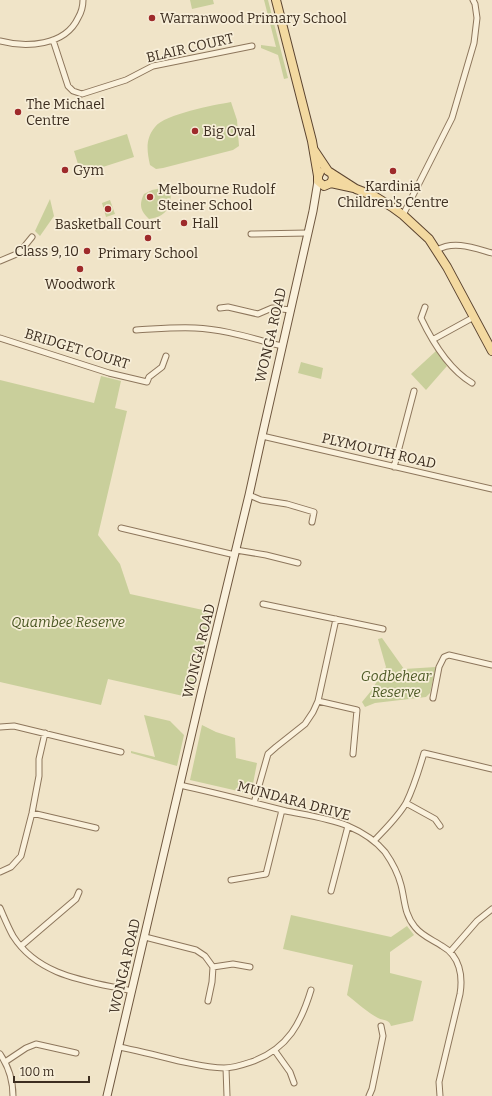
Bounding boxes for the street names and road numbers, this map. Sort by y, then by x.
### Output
street label: BLAIR COURT [145,30,235,66]
street label: WONGA ROAD [252,286,290,384]
street label: BRIDGET COURT [23,325,131,373]
street label: PLYMOUTH ROAD [320,430,438,472]
street label: WONGA ROAD [179,602,219,700]
street label: MUNDARA DRIVE [235,778,353,824]
street label: WONGA ROAD [106,917,144,1015]

